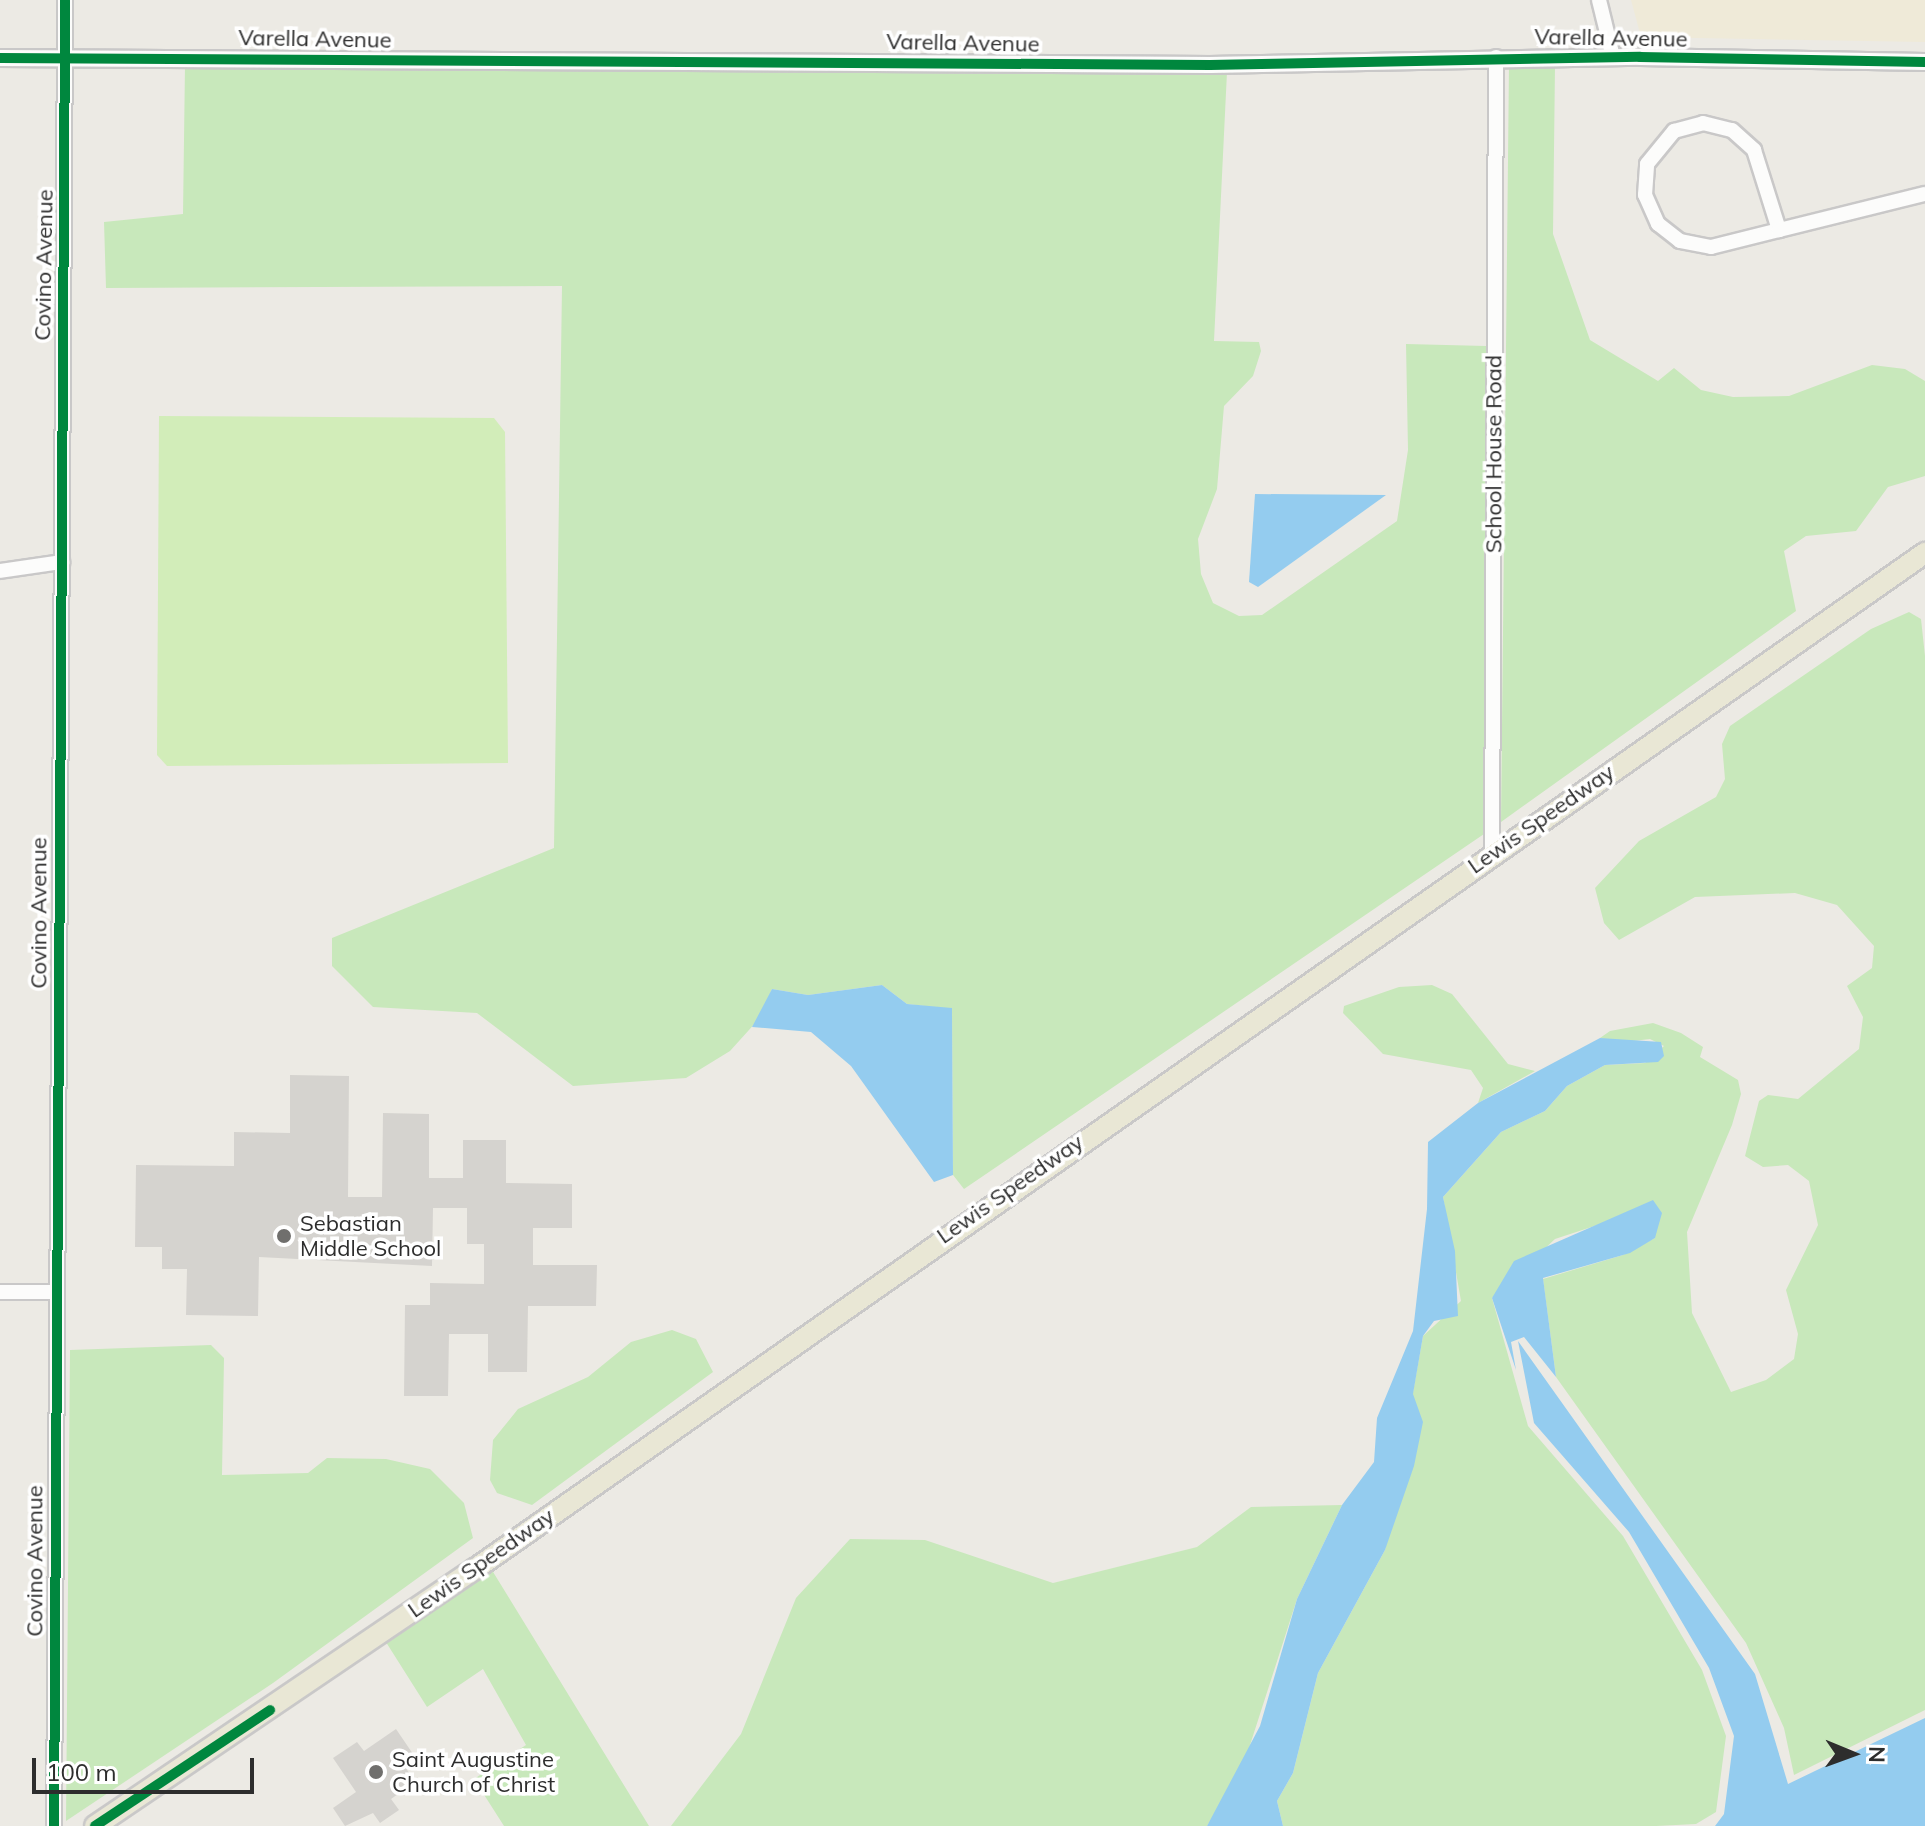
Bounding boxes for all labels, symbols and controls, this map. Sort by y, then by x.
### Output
street label: Varella Avenue [1534,23,1688,53]
street label: Varella Avenue [238,24,392,54]
street label: Varella Avenue [886,28,1040,58]
street label: Covino Avenue [29,189,59,341]
street label: School House Road [1481,355,1507,553]
street label: Lewis Speedway [1463,759,1619,879]
street label: Covino Avenue [26,837,52,989]
street label: Lewis Speedway [932,1129,1088,1249]
place label: Sebastian Middle School [300,1210,441,1262]
marker: Sebastian Middle School [275,1227,293,1245]
street label: Covino Avenue [22,1485,48,1637]
street label: Lewis Speedway [403,1503,559,1623]
north arrow [1813,1714,1893,1794]
scale bar [36,1742,258,1792]
place label: Saint Augustine Church of Christ [392,1746,555,1798]
text: N [1863,1746,1891,1763]
text: 100 m [46,1757,117,1787]
marker: Saint Augustine Church of Christ [367,1763,385,1781]

